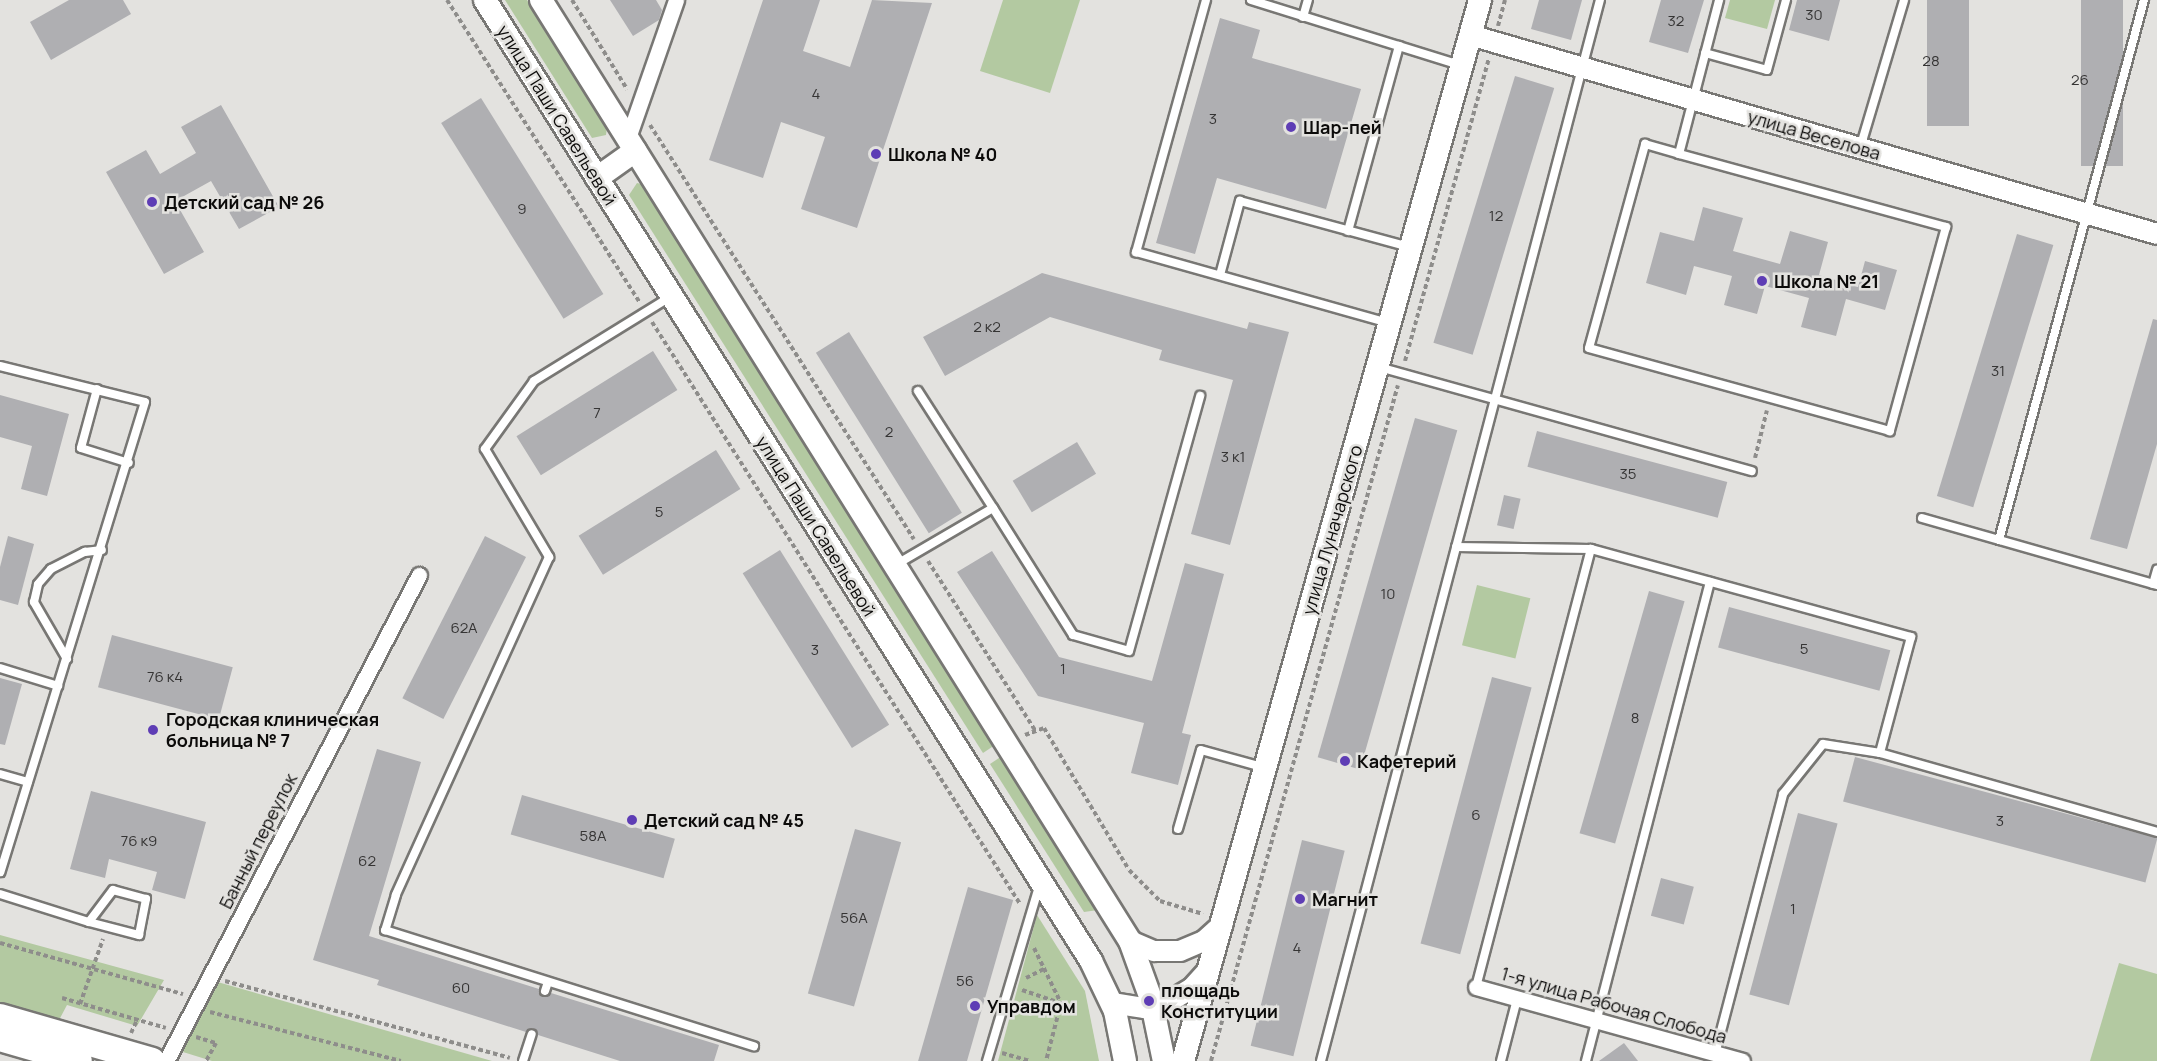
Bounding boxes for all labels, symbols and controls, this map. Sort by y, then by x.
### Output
house number: 30 [1805,6,1823,24]
house number: 32 [1668,12,1684,30]
street label: улица Паши Савельевой [493,21,621,209]
house number: 28 [1922,52,1940,70]
house number: 26 [2071,71,2089,89]
house number: 4 [812,85,820,103]
street label: улица Веселова [1745,106,1883,164]
house number: 3 [1209,110,1217,128]
place label: Шар-пей [1303,116,1382,138]
marker: Шар-пей [1284,120,1298,134]
place label: Школа № 40 [888,143,997,165]
marker: Школа № 40 [869,147,883,161]
place label: Детский сад № 26 [164,191,324,213]
marker: Детский сад № 26 [145,195,159,209]
house number: 9 [517,200,527,218]
house number: 12 [1489,207,1503,225]
place label: Школа № 21 [1774,270,1879,292]
marker: Школа № 21 [1755,274,1769,288]
house number: 2 к2 [973,318,1001,336]
house number: 31 [1991,362,2005,380]
house number: 7 [593,404,601,422]
house number: 2 [885,423,893,441]
street label: улица Паши Савельевой [752,432,880,620]
street label: улица Луначарского [1297,443,1367,617]
house number: 3 к1 [1221,448,1245,466]
house number: 35 [1620,465,1636,483]
house number: 5 [655,503,663,521]
house number: 10 [1381,585,1395,603]
house number: 62А [450,619,478,637]
house number: 5 [1800,640,1808,658]
house number: 3 [811,641,819,659]
house number: 1 [1060,660,1066,678]
house number: 76 к4 [147,668,183,686]
place label: Городская клиническая больница № 7 [166,709,379,752]
house number: 8 [1631,709,1639,727]
marker: Городская клиническая больница № 7 [144,721,162,739]
place label: Кафетерий [1357,750,1456,772]
marker: Кафетерий [1338,754,1352,768]
street label: Банный переулок [215,770,301,912]
house number: 6 [1471,806,1481,824]
place label: Детский сад № 45 [644,809,804,831]
house number: 3 [1996,812,2004,830]
marker: Детский сад № 45 [625,813,639,827]
house number: 58А [580,827,606,845]
house number: 76 к9 [121,832,157,850]
house number: 62 [358,852,376,870]
place label: Магнит [1312,888,1378,910]
marker: Магнит [1293,892,1307,906]
house number: 1 [1790,900,1796,918]
house number: 56А [840,909,868,927]
house number: 4 [1293,939,1301,957]
street label: 1-я улица Рабочая Слобода [1499,962,1729,1048]
house number: 56 [956,972,974,990]
house number: 60 [452,979,470,997]
place label: площадь Конституции [1161,980,1278,1022]
marker: площадь Конституции [1142,994,1156,1008]
place label: Управдом [987,995,1076,1017]
marker: Управдом [968,999,982,1013]

